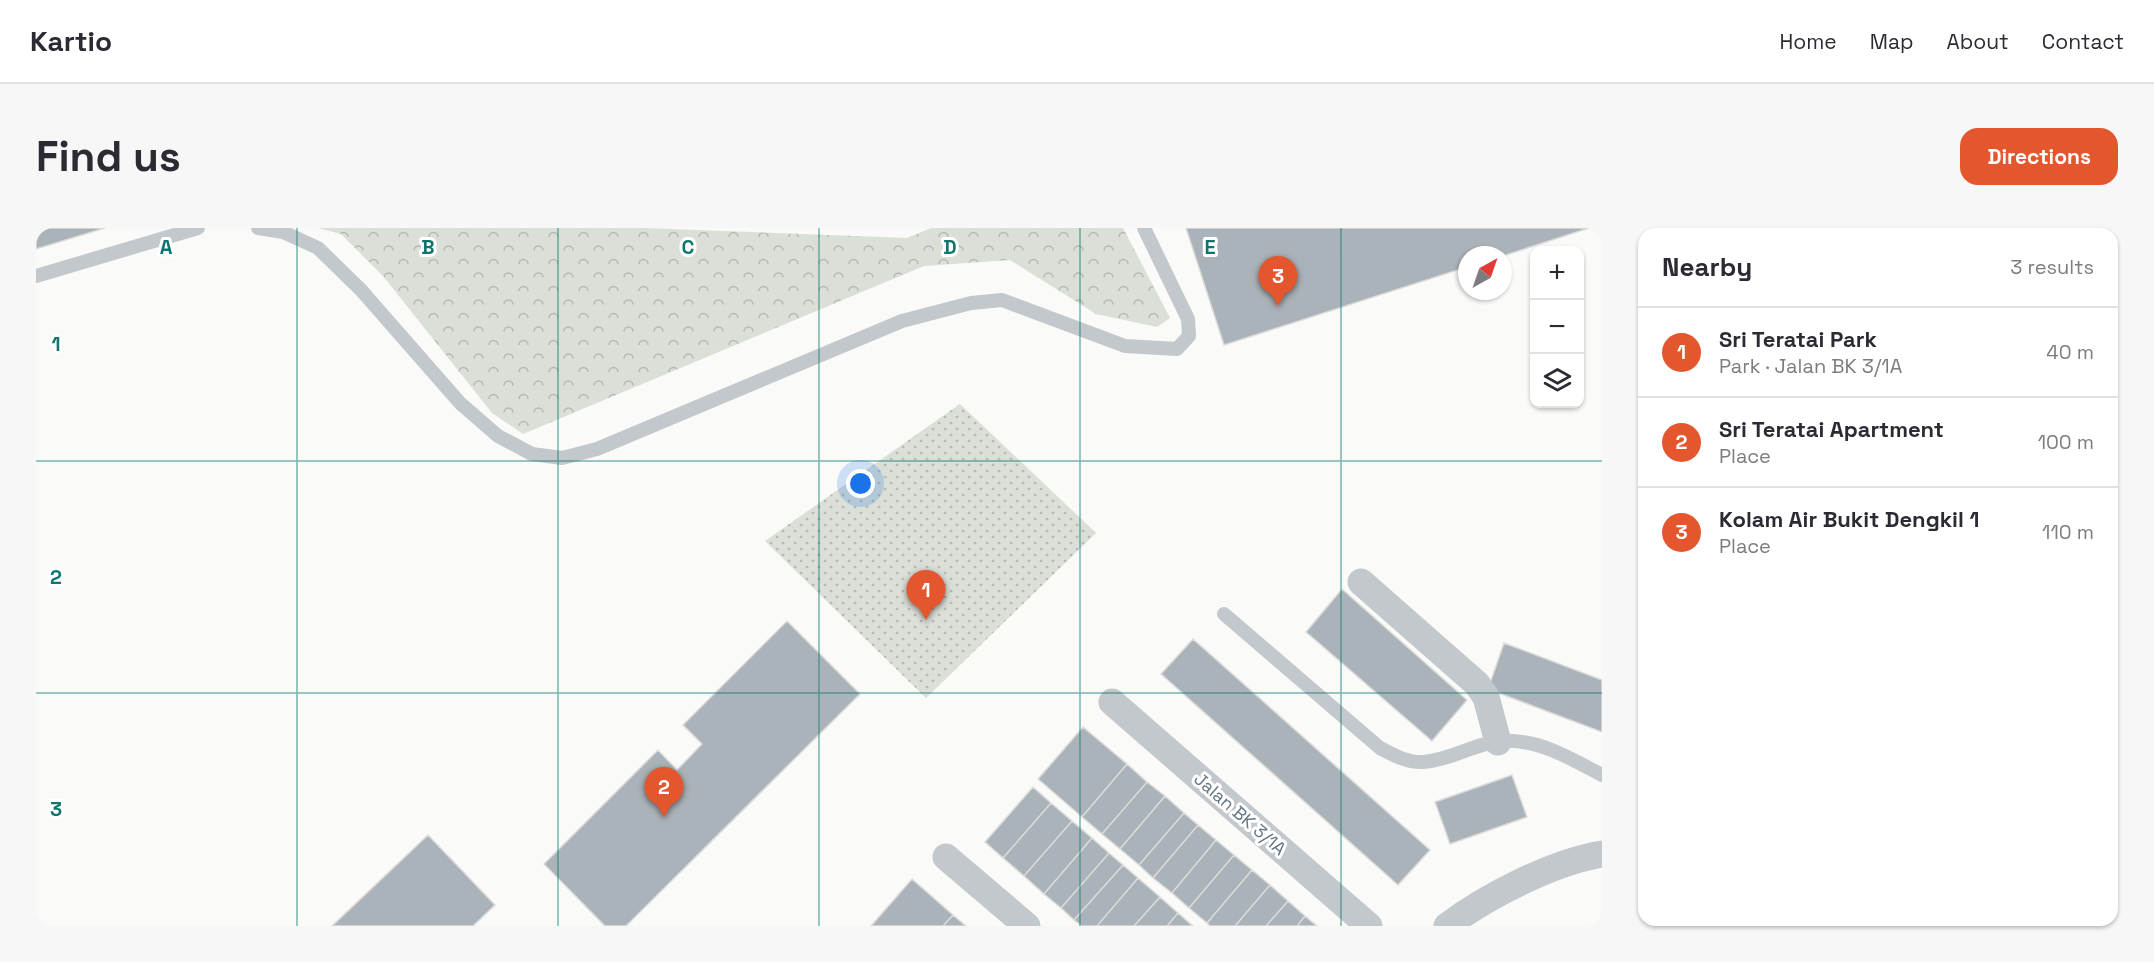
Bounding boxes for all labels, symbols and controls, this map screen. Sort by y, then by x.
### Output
text: Kartio [30,23,112,59]
text: Home [1779,28,1837,55]
text: Map [1870,28,1914,55]
text: About [1947,28,2009,55]
text: Contact [2042,28,2124,55]
button: Directions [1960,128,2118,185]
text: Find us [36,130,181,183]
text: A [160,234,173,260]
text: B [421,234,435,260]
text: C [682,234,695,260]
text: D [943,234,957,260]
text: E [1204,234,1216,260]
north arrow [1458,246,1512,300]
map controls [1530,246,1584,408]
button: + [1530,246,1584,300]
text: Nearby [1662,250,1752,284]
text: 3 results [2010,254,2094,280]
pin: 3 [1258,256,1298,306]
button: − [1530,300,1584,354]
text: Sri Teratai Park [1719,325,1877,353]
text: 1 [51,331,61,357]
text: 1 [1677,339,1686,365]
text: 40 m [2046,339,2094,365]
text: Park · Jalan BK 3/1A [1719,353,1902,379]
button: layers [1530,354,1584,408]
text: Sri Teratai Apartment [1719,415,1944,443]
text: 2 [1676,429,1687,455]
text: 100 m [2038,429,2094,455]
text: Place [1719,443,1771,469]
your location [846,469,875,498]
text: Kolam Air Bukit Dengkil 1 [1719,505,1979,533]
text: 3 [1675,519,1688,545]
text: 110 m [2042,519,2094,545]
text: Place [1719,533,1771,559]
text: 2 [50,564,62,590]
pin: 1 [906,570,946,620]
street label: Jalan BK 3/1A [1189,767,1291,860]
pin: 2 [644,768,684,817]
text: 3 [50,796,62,822]

